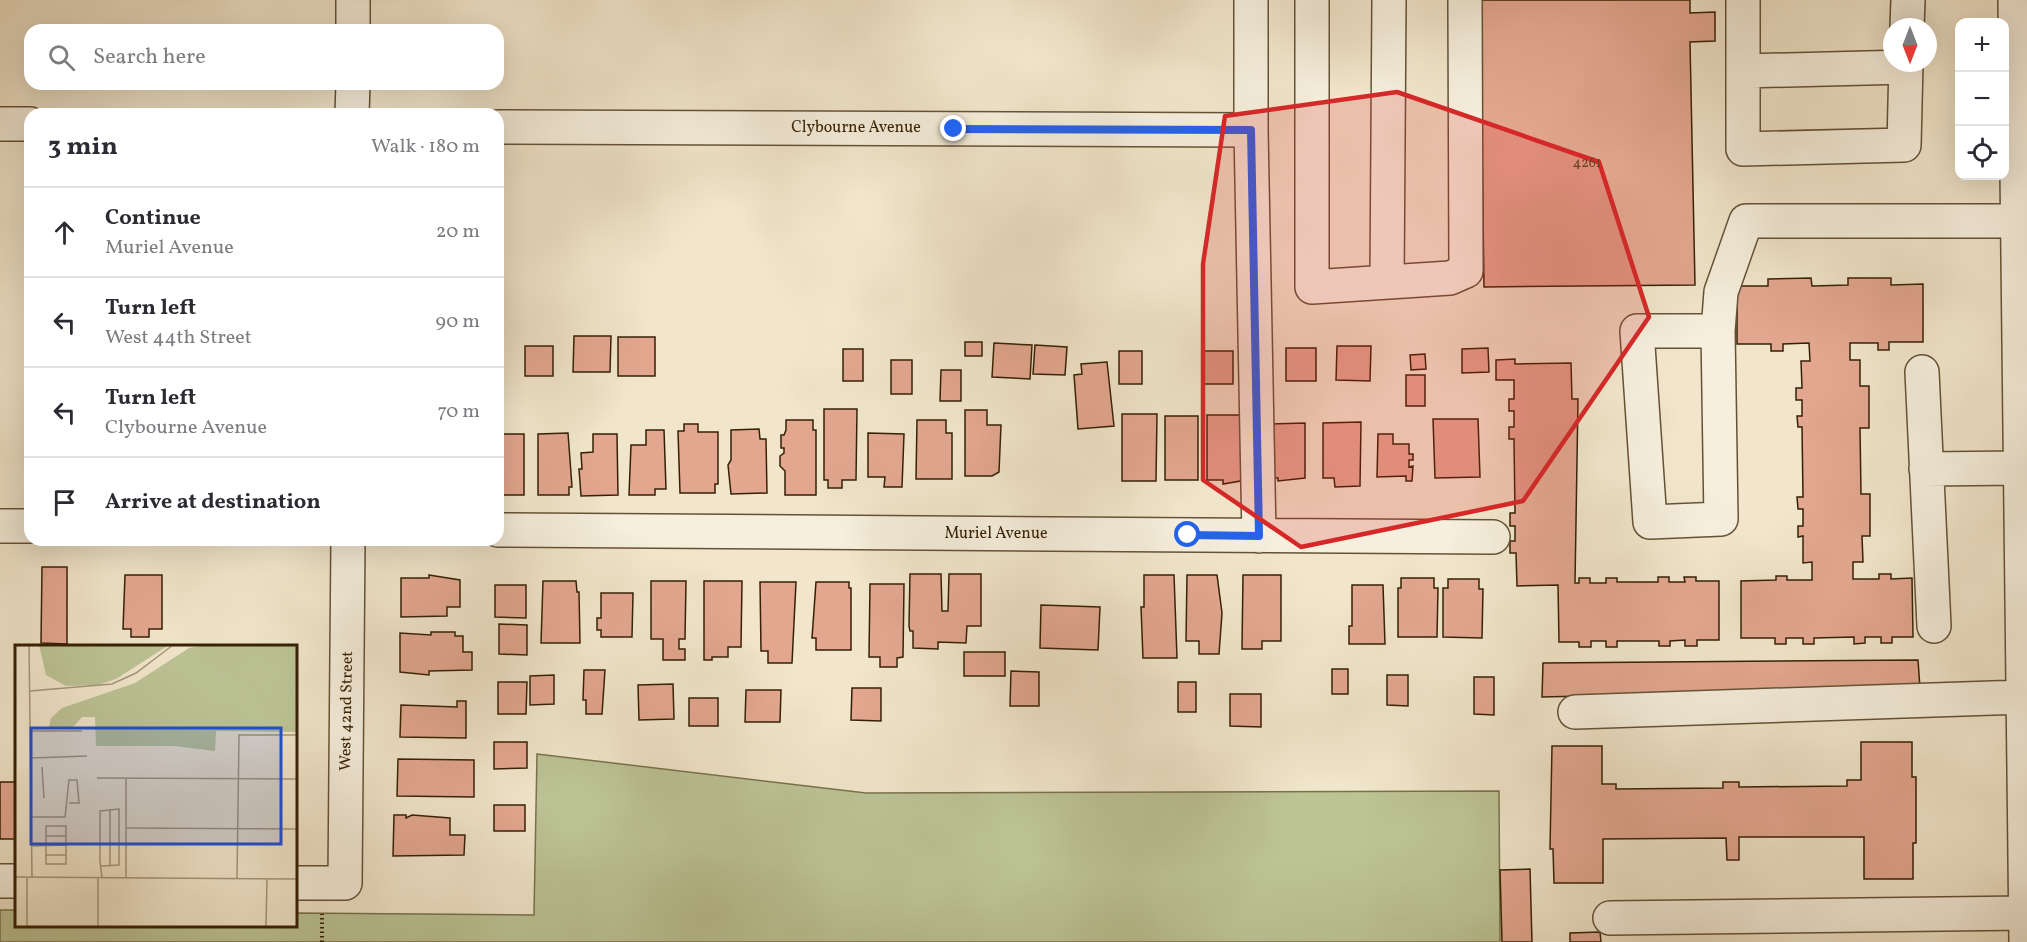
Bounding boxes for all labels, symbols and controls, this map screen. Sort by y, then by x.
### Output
north arrow [1883,18,1937,72]
map controls [1955,18,2009,180]
button: + [1955,18,2009,72]
search box [24,24,504,90]
icon: search [45,41,78,74]
text: Search here [93,42,206,73]
button: − [1955,72,2009,126]
route end [940,115,966,141]
street label: Clybourne Avenue [791,117,921,139]
button: locate [1955,126,2009,180]
text: 3 min [48,129,118,165]
text: Walk · 180 m [371,133,480,161]
house number: 4261 [1573,154,1601,173]
text: Continue [105,203,201,234]
icon: ahead [48,216,81,249]
text: 20 m [436,218,480,246]
text: Muriel Avenue [105,234,234,262]
text: Turn left [105,293,196,324]
icon: left [48,306,81,339]
text: 90 m [436,308,480,336]
text: West 44th Street [105,324,252,352]
text: Turn left [105,383,196,414]
icon: left [48,396,81,429]
text: 70 m [437,398,480,426]
text: Clybourne Avenue [105,414,267,442]
icon: arrive [48,486,81,519]
text: Arrive at destination [105,487,321,518]
route start [1174,521,1200,547]
street label: Muriel Avenue [944,523,1048,545]
inset map [15,645,297,927]
street label: West 42nd Street [335,650,359,771]

